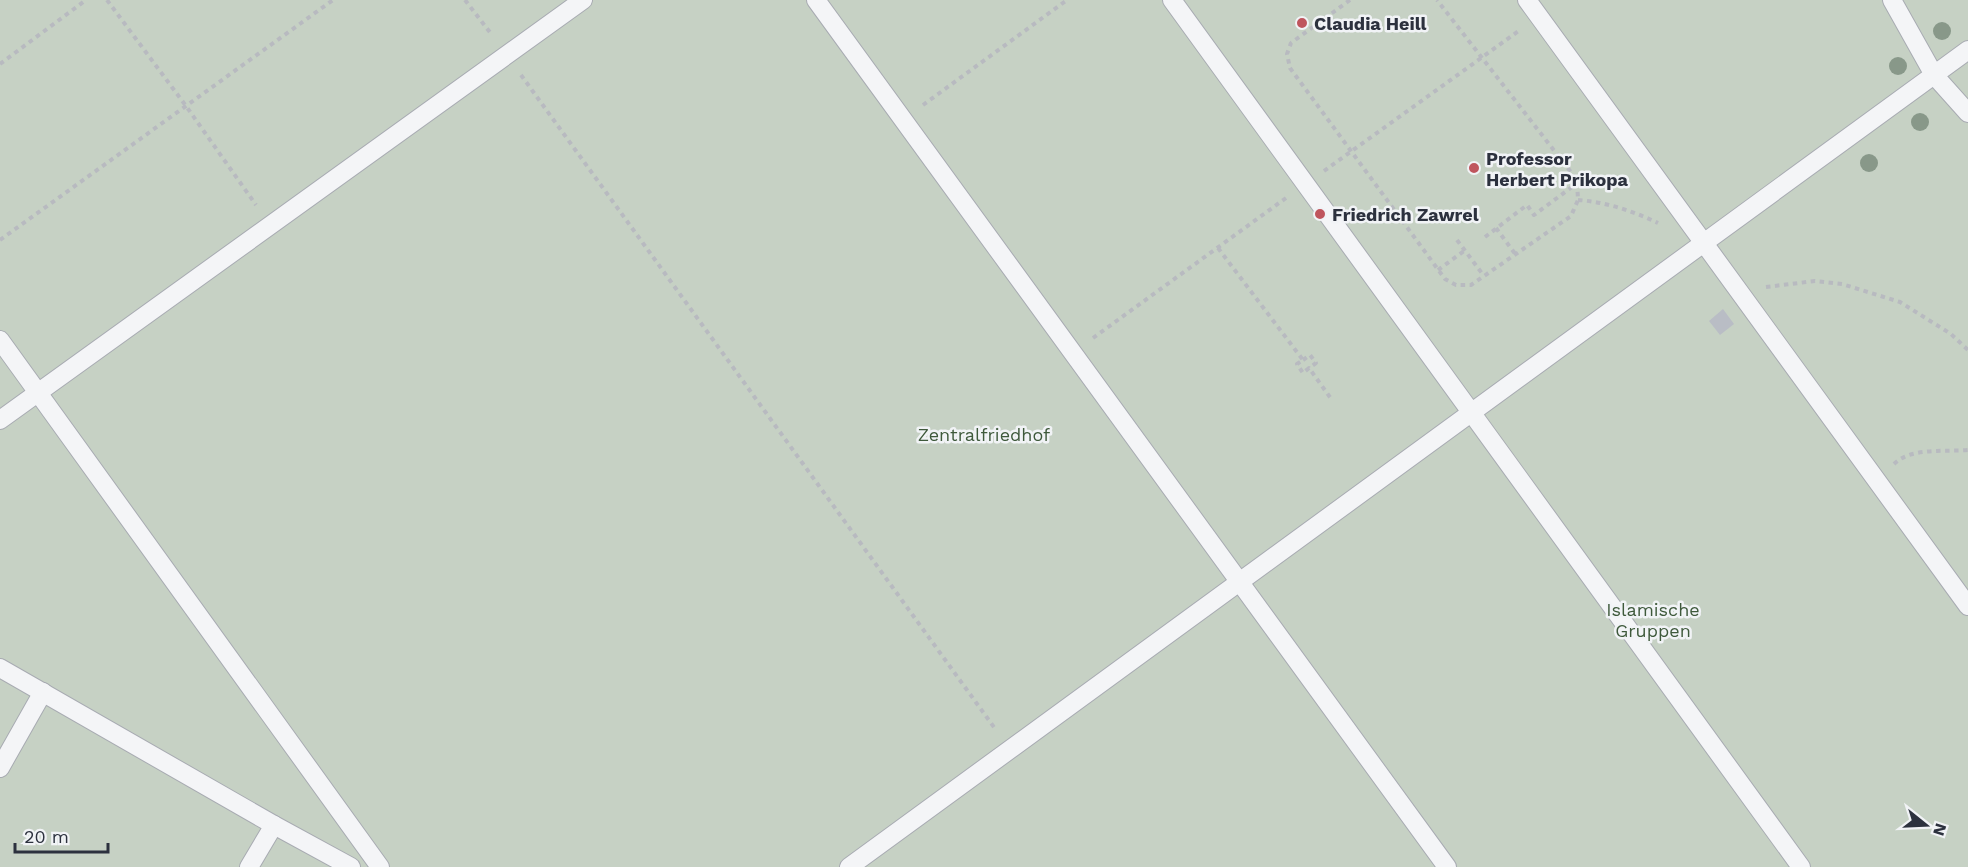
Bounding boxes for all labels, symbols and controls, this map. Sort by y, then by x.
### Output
place label: Claudia Heill [1314,13,1427,34]
marker: Claudia Heill [1295,16,1309,30]
place label: Professor Herbert Prikopa [1486,148,1628,190]
marker: Professor Herbert Prikopa [1467,161,1481,175]
place label: Friedrich Zawrel [1332,204,1479,225]
marker: Friedrich Zawrel [1313,207,1327,221]
park label: Zentralfriedhof [918,424,1050,445]
park label: Islamische Gruppen [1606,599,1700,641]
north arrow [1896,795,1956,855]
scale bar [15,816,108,854]
text: N [1929,821,1951,838]
text: 20 m [24,826,69,847]

